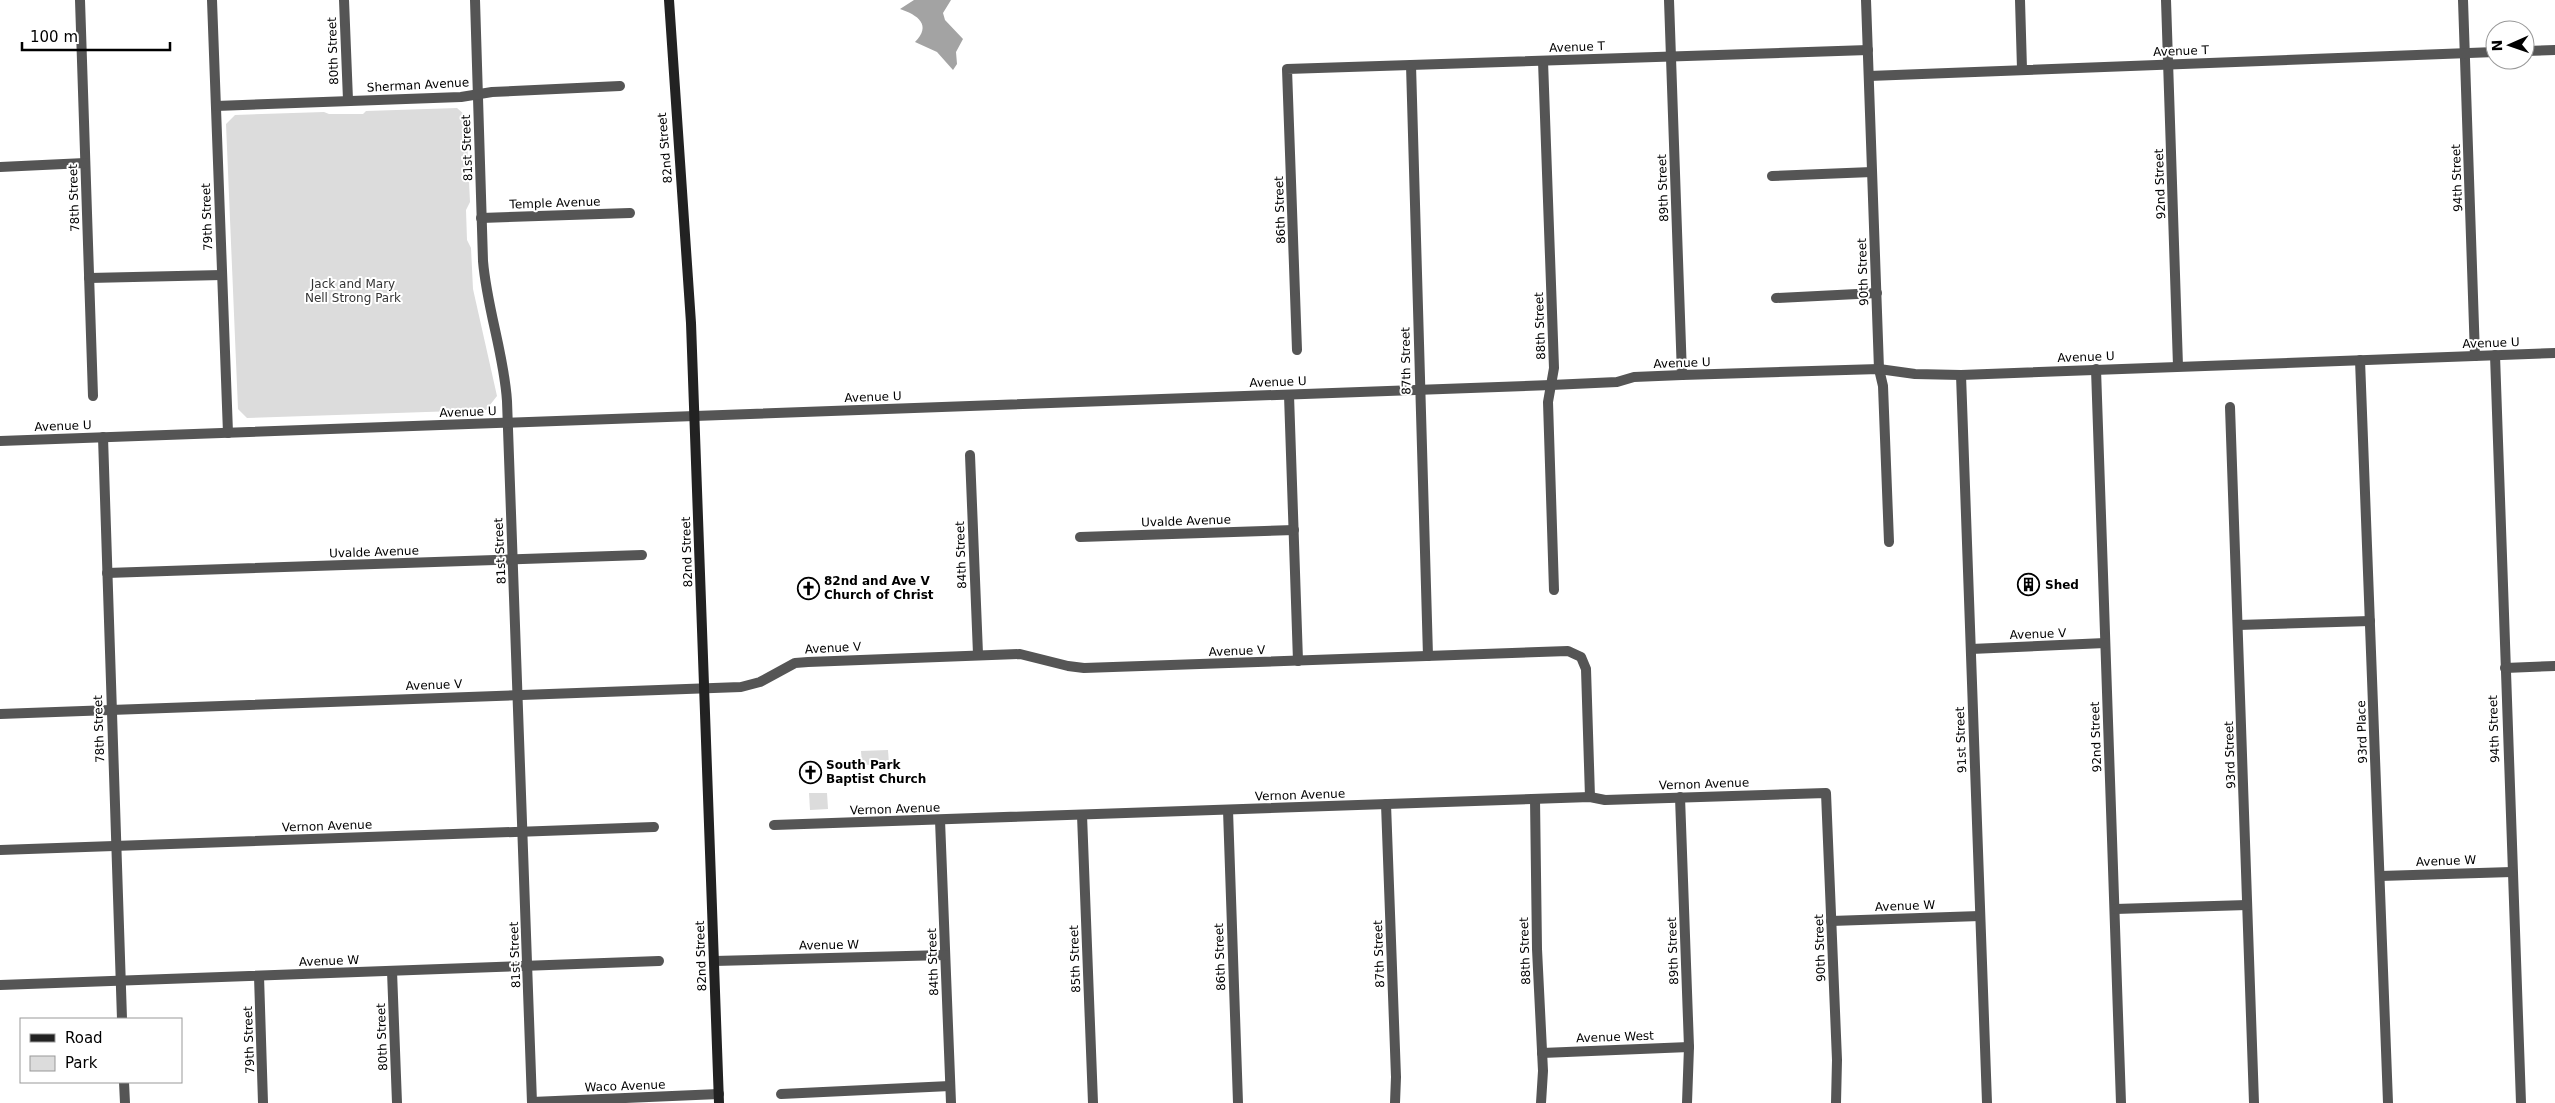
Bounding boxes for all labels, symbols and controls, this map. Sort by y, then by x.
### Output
street label: 80th Street [325,17,341,85]
scale bar [22,20,170,52]
north arrow [2485,20,2535,70]
text: 100 m [30,28,78,46]
street label: Avenue T [1549,39,1606,55]
text: N [2489,39,2505,52]
street label: Avenue T [2153,43,2210,59]
street label: Sherman Avenue [367,75,469,95]
street label: 82nd Street [655,112,675,184]
street label: 81st Street [459,114,475,181]
street label: 94th Street [2449,144,2465,212]
street label: 92nd Street [2152,148,2168,220]
street label: 89th Street [1655,154,1671,222]
street label: 78th Street [66,164,82,232]
street label: 86th Street [1272,176,1288,244]
street label: 79th Street [199,183,215,251]
street label: Temple Avenue [508,194,601,212]
street label: 90th Street [1855,238,1871,306]
park label: Jack and Mary Nell Strong Park [305,277,401,305]
street label: 88th Street [1532,292,1548,360]
street label: 87th Street [1398,327,1414,395]
street label: Avenue U [2462,335,2520,351]
street label: Avenue U [2057,349,2115,365]
street label: Avenue U [1653,355,1711,371]
street label: Avenue U [1249,374,1307,390]
street label: Avenue U [844,389,902,405]
street label: Avenue U [439,404,497,420]
street label: Avenue U [34,418,92,434]
street label: Uvalde Avenue [1141,512,1231,530]
street label: 82nd Street [679,516,695,588]
street label: 81st Street [491,517,509,585]
street label: 84th Street [953,521,969,589]
street label: Uvalde Avenue [329,543,419,561]
building icon: Shed [2017,573,2041,597]
place label: 82nd and Ave V Church of Christ [824,574,934,602]
church icon: 82nd and Ave V Church of Christ [796,576,820,600]
place label: Shed [2045,578,2079,592]
street label: Avenue V [2009,626,2067,642]
street label: Avenue V [804,639,862,656]
street label: Avenue V [1208,643,1266,659]
street label: Avenue V [405,677,463,693]
street label: 78th Street [91,695,107,763]
street label: 94th Street [2486,695,2502,763]
street label: 93rd Place [2354,700,2370,764]
street label: 92nd Street [2088,701,2104,773]
street label: 91st Street [1953,706,1969,773]
street label: 93rd Street [2222,721,2238,789]
place label: South Park Baptist Church [826,758,926,786]
church icon: South Park Baptist Church [798,760,822,784]
street label: Vernon Avenue [1659,775,1749,793]
street label: Vernon Avenue [1255,786,1345,804]
street label: Vernon Avenue [850,800,940,818]
street label: Vernon Avenue [282,817,372,835]
street label: Avenue W [2416,853,2476,869]
street label: Avenue W [1875,898,1935,914]
street label: 90th Street [1812,914,1828,982]
street label: 88th Street [1517,917,1533,985]
street label: 89th Street [1665,917,1681,985]
street label: 82nd Street [693,920,709,992]
street label: 87th Street [1371,920,1387,988]
street label: 81st Street [507,921,523,988]
street label: 86th Street [1212,923,1228,991]
street label: 85th Street [1067,925,1083,993]
street label: 84th Street [925,928,941,996]
street label: Avenue W [799,937,859,953]
street label: Avenue W [299,953,359,969]
street label: 80th Street [374,1003,390,1071]
street label: 79th Street [241,1006,257,1074]
legend [20,1018,182,1083]
text: Road [65,1029,103,1047]
street label: Avenue West [1576,1029,1654,1045]
text: Park [65,1054,98,1072]
street label: Waco Avenue [584,1078,666,1094]

